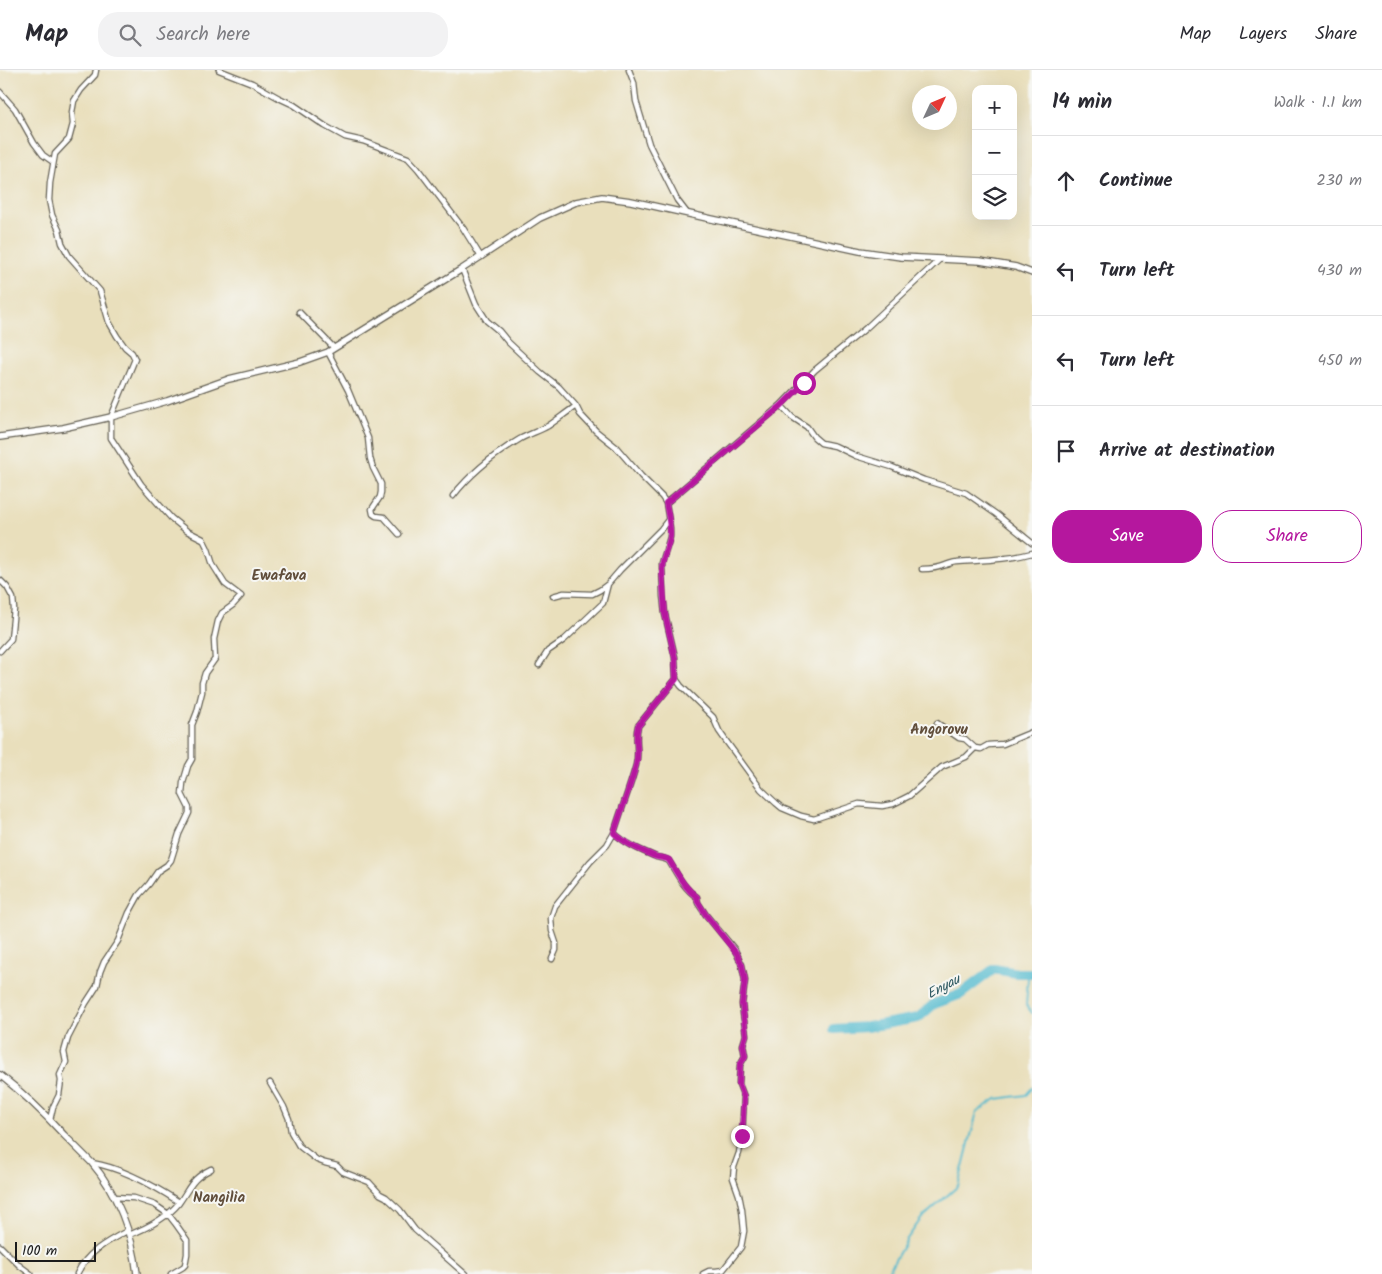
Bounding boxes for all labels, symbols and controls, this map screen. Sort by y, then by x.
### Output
search box [98,12,448,57]
text: Map [25,15,68,54]
text: Search here [156,20,250,50]
text: Map [1180,20,1211,49]
text: Layers [1239,20,1287,49]
text: Share [1315,20,1357,49]
icon: search [116,21,144,49]
north arrow [912,85,957,130]
map controls [972,85,1017,220]
button: + [972,85,1017,130]
text: 14 min [1052,86,1112,119]
text: Walk · 1.1 km [1273,90,1362,115]
button: − [972,130,1017,175]
text: Continue [1099,166,1172,196]
icon: ahead [1052,167,1080,195]
text: 230 m [1316,168,1362,193]
button: layers [972,175,1017,220]
text: Turn left [1099,256,1174,286]
icon: left [1052,257,1080,285]
text: 430 m [1317,258,1362,283]
text: Turn left [1099,346,1174,376]
icon: left [1052,347,1080,375]
text: 450 m [1317,348,1362,373]
route start [793,372,816,395]
text: Arrive at destination [1099,436,1275,466]
icon: arrive [1052,437,1080,465]
button: Save [1052,510,1202,563]
button: Share [1212,510,1362,563]
district label: Ewafava [252,564,307,588]
district label: Angorovu [910,718,969,742]
water label: Enyau [923,968,966,1005]
route end [731,1125,754,1148]
district label: Nangilia [193,1186,245,1210]
scale bar [15,1239,96,1262]
text: 100 m [22,1240,57,1262]

